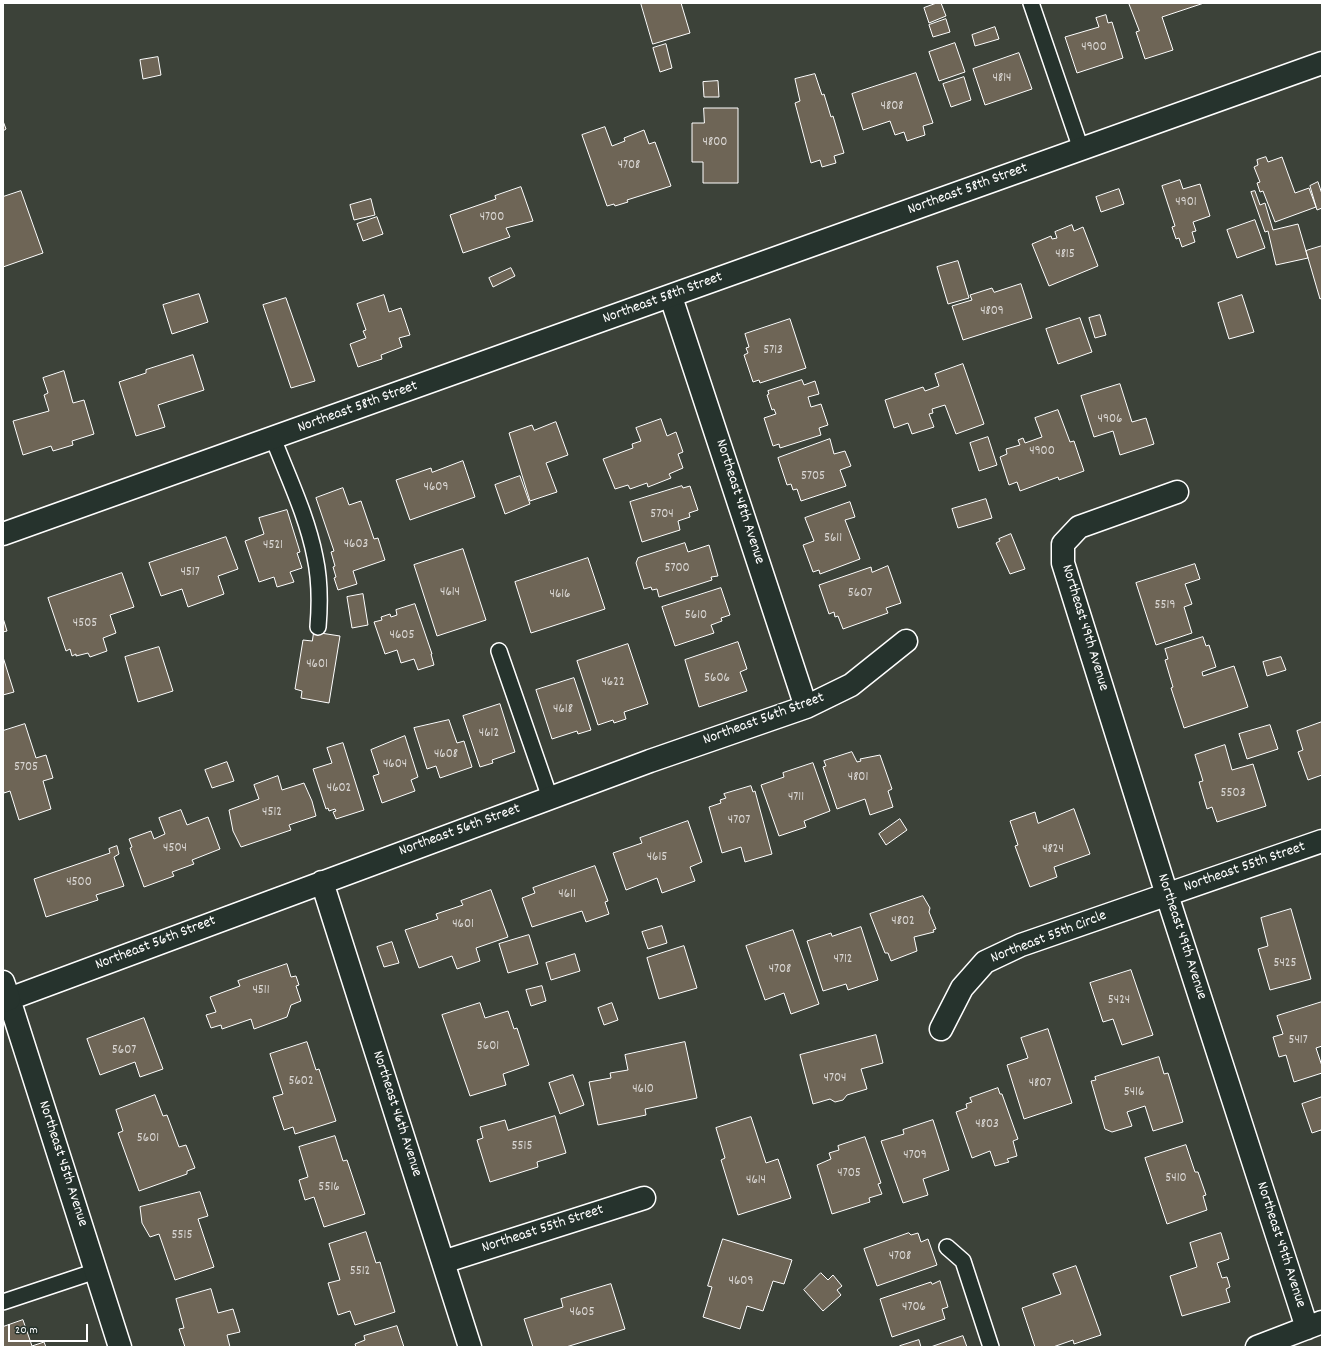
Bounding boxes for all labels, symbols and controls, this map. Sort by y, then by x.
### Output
house number: 4900 [1081,40,1107,56]
house number: 4814 [993,71,1011,87]
house number: 4808 [881,99,903,115]
house number: 4800 [703,135,727,151]
house number: 4708 [618,158,640,174]
street label: Northeast 58th Street [906,160,1030,220]
house number: 4901 [1175,195,1197,211]
house number: 4700 [480,210,504,226]
house number: 4815 [1055,247,1075,263]
street label: Northeast 58th Street [601,269,725,329]
house number: 4809 [980,304,1004,320]
house number: 5713 [763,343,783,359]
street label: Northeast 58th Street [296,378,420,438]
house number: 4906 [1098,412,1122,428]
street label: Northeast 48th Avenue [710,437,768,567]
house number: 4900 [1029,444,1055,460]
house number: 5705 [801,469,825,485]
house number: 4609 [424,480,448,496]
house number: 5704 [650,507,674,523]
house number: 5611 [824,531,842,547]
house number: 4603 [344,537,368,553]
house number: 4521 [263,538,283,554]
house number: 5700 [664,561,690,577]
street label: Northeast 49th Avenue [1056,563,1112,693]
house number: 4517 [180,565,200,581]
house number: 4614 [440,585,460,601]
house number: 5607 [848,586,872,602]
house number: 4616 [550,587,570,603]
house number: 5519 [1155,598,1175,614]
house number: 5610 [685,608,707,624]
house number: 4505 [73,616,97,632]
house number: 4605 [390,628,414,644]
house number: 4601 [306,657,328,673]
house number: 5606 [704,671,730,687]
house number: 4622 [601,675,625,691]
street label: Northeast 56th Street [701,690,827,750]
house number: 4618 [553,702,573,718]
house number: 4612 [479,726,499,742]
house number: 4608 [434,747,458,763]
house number: 4604 [383,757,407,773]
house number: 5705 [14,760,38,776]
house number: 4801 [848,770,868,786]
house number: 4602 [327,781,351,797]
house number: 5503 [1221,786,1245,802]
house number: 4711 [788,790,804,806]
street label: Northeast 56th Street [397,801,523,861]
house number: 4512 [262,805,282,821]
house number: 4707 [728,813,750,829]
street label: Northeast 55th Street [1182,839,1308,897]
house number: 4504 [163,841,187,857]
house number: 4824 [1042,842,1064,858]
house number: 4615 [647,850,667,866]
street label: Northeast 49th Avenue [1152,872,1210,1002]
house number: 4500 [66,875,92,891]
house number: 4611 [558,887,576,903]
street label: Northeast 55th Circle [989,908,1109,968]
street label: Northeast 56th Street [93,913,219,975]
house number: 4802 [891,914,915,930]
house number: 4601 [452,917,474,933]
house number: 4712 [834,952,852,968]
house number: 5425 [1273,956,1297,972]
house number: 4708 [769,962,791,978]
house number: 4511 [252,983,270,999]
house number: 5424 [1108,993,1130,1009]
house number: 5417 [1288,1033,1308,1049]
house number: 5601 [477,1039,499,1055]
house number: 5607 [112,1043,136,1059]
street label: Northeast 46th Avenue [367,1049,425,1179]
house number: 4704 [824,1071,846,1087]
house number: 5602 [288,1074,314,1090]
house number: 4807 [1029,1076,1051,1092]
house number: 4610 [632,1082,654,1098]
house number: 5416 [1124,1085,1144,1101]
street label: Northeast 45th Avenue [33,1099,91,1229]
house number: 4803 [975,1117,999,1133]
house number: 5601 [137,1131,159,1147]
house number: 5515 [512,1139,532,1155]
house number: 4709 [903,1148,927,1164]
house number: 4705 [837,1166,861,1182]
house number: 5410 [1165,1171,1187,1187]
house number: 4614 [746,1173,766,1189]
house number: 5516 [318,1180,340,1196]
street label: Northeast 49th Avenue [1251,1180,1309,1310]
street label: Northeast 55th Street [480,1202,606,1258]
house number: 5515 [172,1228,192,1244]
house number: 4708 [889,1249,911,1265]
house number: 5512 [350,1264,370,1280]
house number: 4609 [729,1274,753,1290]
house number: 4706 [902,1300,926,1316]
house number: 4605 [570,1305,594,1321]
scale bar [10,1316,90,1342]
text: 20 m [15,1322,38,1339]

